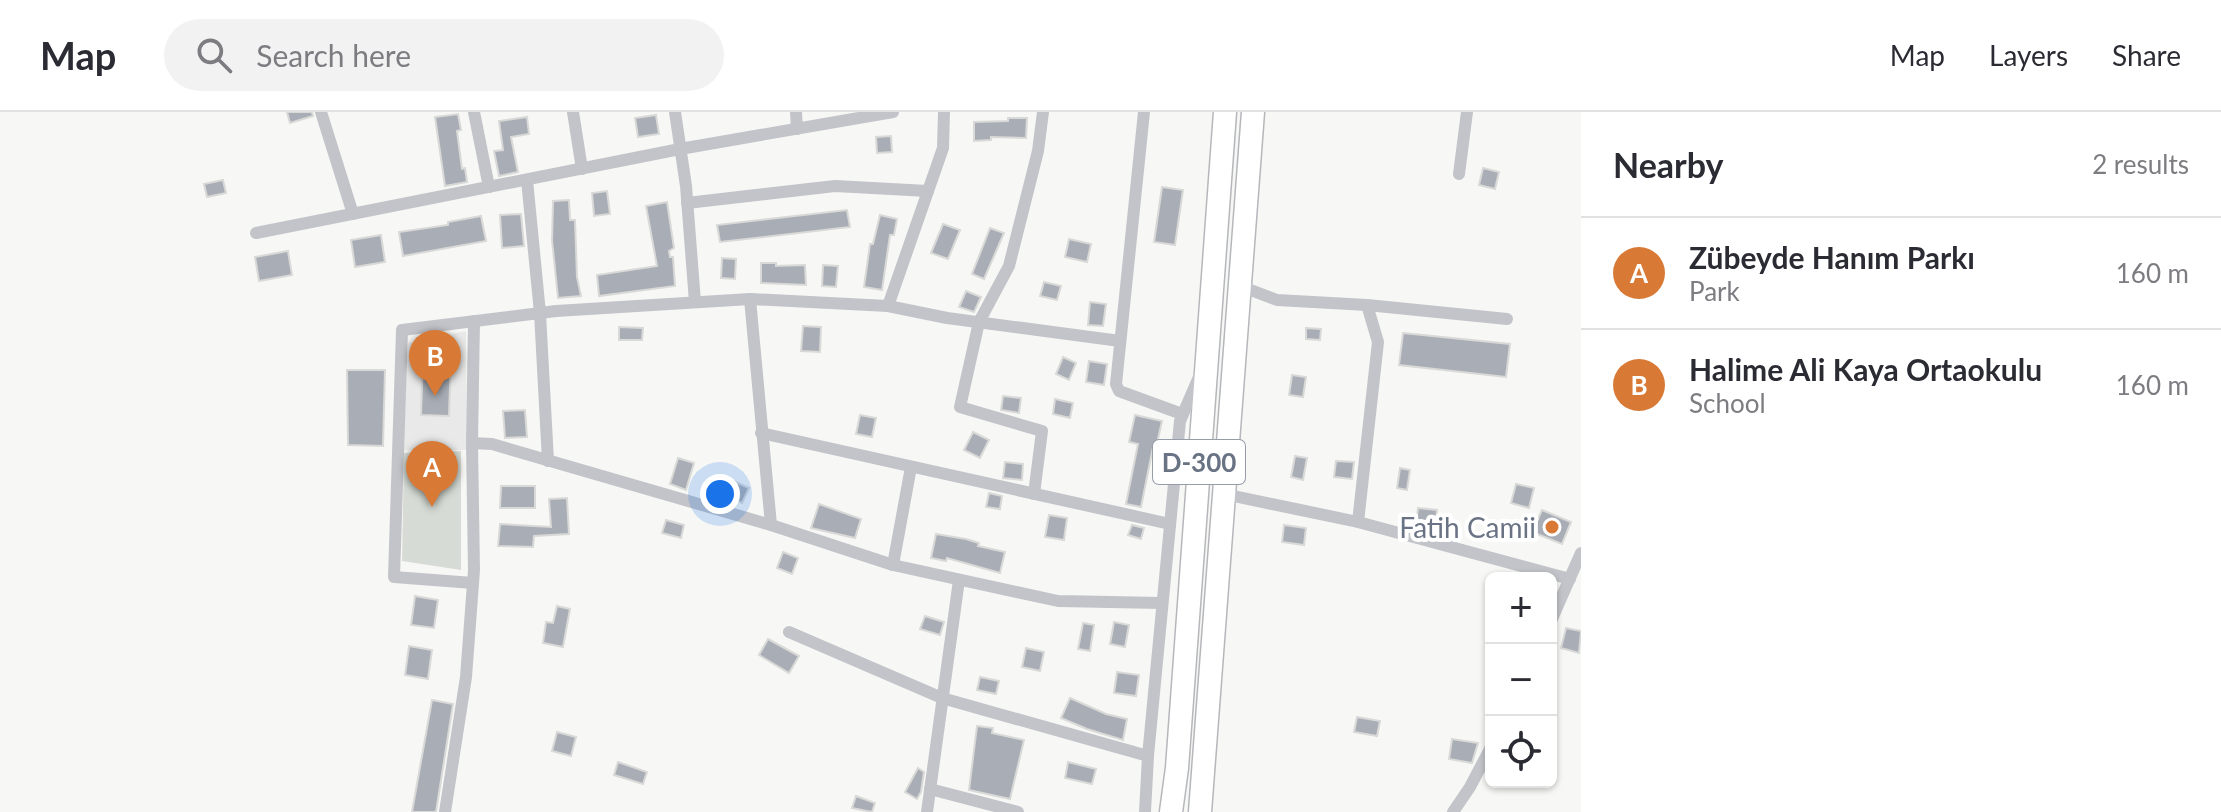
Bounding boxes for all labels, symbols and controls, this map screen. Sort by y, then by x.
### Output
search box [164,19,724,91]
text: Map [40,32,116,78]
icon: search [192,33,236,77]
text: Search here [256,37,411,73]
text: Map [1890,38,1945,72]
text: Layers [1989,38,2068,72]
text: Share [2112,38,2181,72]
text: Nearby [1613,144,1724,185]
text: 2 results [2092,148,2189,180]
text: Zübeyde Hanım Parkı [1689,239,1975,275]
text: A [1630,257,1648,289]
text: 160 m [2116,257,2189,289]
text: Park [1689,275,1740,307]
pin: B [409,330,461,396]
text: Halime Ali Kaya Ortaokulu [1689,351,2042,387]
text: B [1630,369,1648,401]
text: 160 m [2116,369,2189,401]
text: School [1689,387,1766,419]
road number: D-300 [1153,440,1245,484]
pin: A [406,441,458,507]
your location [700,474,740,514]
place label: Fatih Camii [1399,510,1536,544]
marker: Fatih Camii [1543,518,1561,536]
map controls [1485,572,1557,788]
button: + [1485,572,1557,644]
button: − [1485,644,1557,716]
button: locate [1485,716,1557,788]

